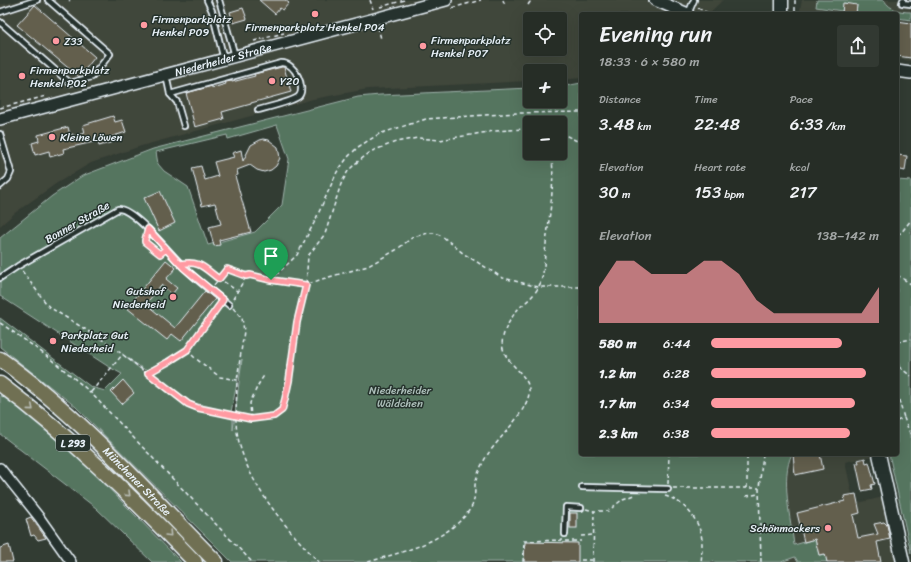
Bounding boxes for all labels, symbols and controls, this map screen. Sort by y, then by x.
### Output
marker: Firmenparkplatz Henkel P04 [310,9,320,19]
place label: Firmenparkplatz Henkel P09 [152,10,232,42]
map controls [523,12,567,160]
button: locate [523,12,567,56]
text: Evening run [599,15,712,54]
place label: Firmenparkplatz Henkel P04 [245,18,385,37]
marker: Firmenparkplatz Henkel P09 [139,20,149,30]
button: share [837,25,879,67]
place label: Firmenparkplatz Henkel P07 [431,31,511,63]
place label: Z33 [64,32,83,51]
marker: Z33 [51,36,61,46]
street label: Niederheider Straße [173,38,274,82]
marker: Firmenparkplatz Henkel P07 [418,41,428,51]
text: 18:33 · 6 × 580 m [599,50,700,73]
place label: Firmenparkplatz Henkel P02 [30,61,110,93]
button: + [523,64,567,108]
marker: Firmenparkplatz Henkel P02 [17,71,27,81]
place label: Y20 [280,72,299,91]
marker: Y20 [267,76,277,86]
text: Distance [599,90,641,109]
text: Time [694,90,718,109]
text: Pace [790,90,813,109]
text: 3.48 [599,109,634,139]
text: 22:48 [694,109,740,139]
text: 6:33 [790,109,823,139]
button: − [523,116,567,160]
text: km [634,117,652,136]
text: /km [823,117,846,136]
place label: Kleine Löwen [60,128,123,147]
marker: Kleine Löwen [47,132,57,142]
text: Elevation [599,158,644,177]
text: Heart rate [694,158,746,177]
text: kcal [790,158,810,177]
text: 30 [599,177,619,207]
text: 153 [694,177,721,207]
text: 217 [790,177,816,207]
text: m [619,185,630,204]
text: bpm [721,185,745,204]
street label: Bonner Straße [41,196,114,249]
text: Elevation [599,224,652,247]
text: 138–142 m [817,224,879,247]
pin [254,239,288,280]
icon: arrive [260,245,282,267]
place label: Gutshof Niederheid [113,282,167,314]
marker: Gutshof Niederheid [168,292,178,302]
place label: Parkplatz Gut Niederheid [61,326,129,358]
text: 580 m [599,332,636,355]
text: 6:44 [663,332,691,355]
marker: Parkplatz Gut Niederheid [48,336,58,346]
text: 1.2 km [599,362,636,385]
text: 6:28 [663,362,690,385]
park label: Niederheider Wäldchen [369,381,432,413]
text: 1.7 km [599,392,636,415]
text: 6:34 [663,392,690,415]
one-way arrow [26,403,34,410]
text: 2.3 km [599,422,638,445]
text: 6:38 [663,422,689,445]
road number: L 293 [56,435,90,451]
street label: Münchener Straße [98,442,176,521]
one-way arrow [123,489,131,497]
place label: Schönmackers [750,519,821,538]
marker: Schönmackers [823,523,833,533]
one-way arrow [164,529,171,537]

